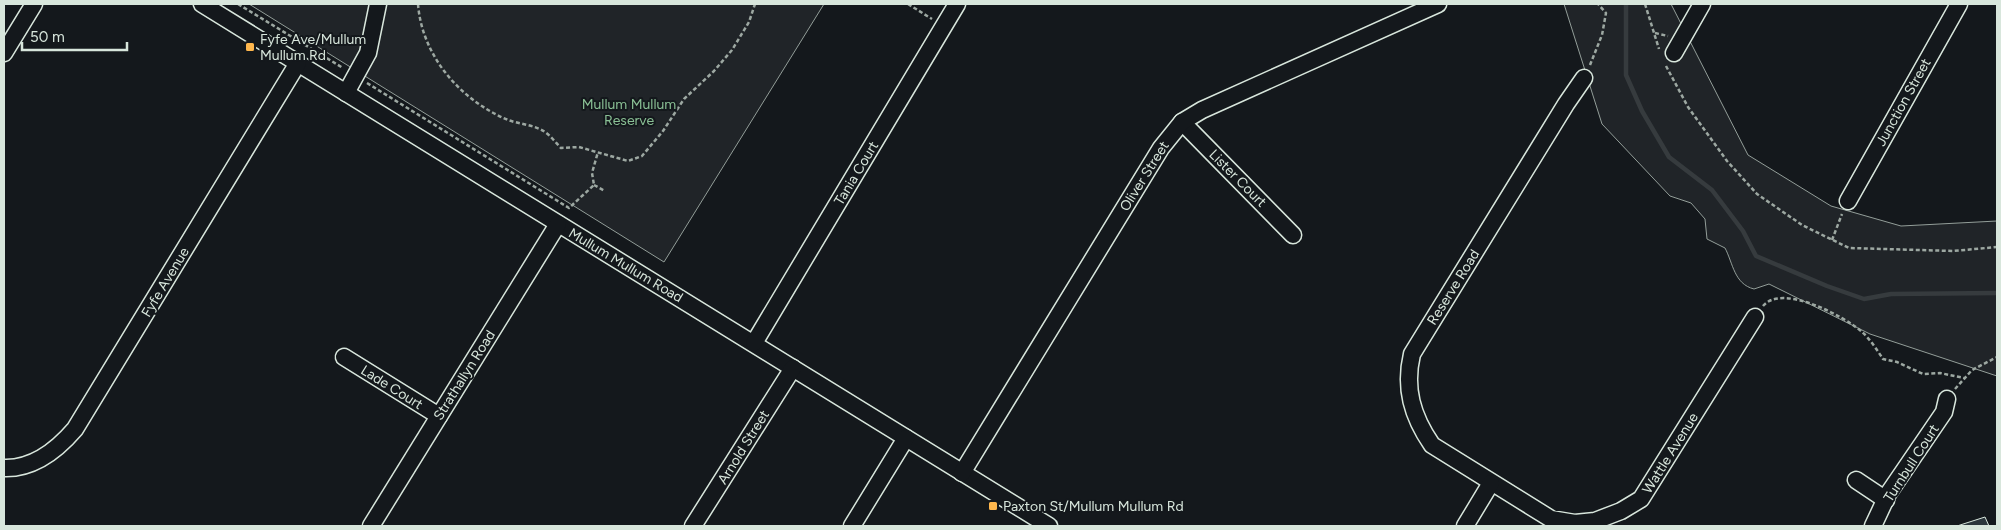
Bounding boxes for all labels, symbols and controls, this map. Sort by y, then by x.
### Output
scale bar [22,20,128,52]
text: 50 m [30,28,65,46]
place label: Fyfe Ave/Mullum Mullum Rd [260,31,366,64]
marker: Fyfe Ave/Mullum Mullum Rd [244,41,256,53]
street label: Junction Street [1872,55,1935,149]
park label: Mullum Mullum Reserve [582,96,676,129]
street label: Tania Court [831,138,882,208]
street label: Oliver Street [1116,138,1173,214]
street label: Lister Court [1205,146,1270,211]
street label: Mullum Mullum Road [566,225,686,306]
street label: Fyfe Avenue [138,244,193,320]
street label: Reserve Road [1423,246,1483,328]
street label: Strathallyn Road [430,327,499,423]
street label: Lade Court [358,362,426,413]
street label: Arnold Street [714,407,773,487]
street label: Wattle Avenue [1639,409,1702,497]
street label: Turnbull Court [1880,421,1943,505]
place label: Paxton St/Mullum Mullum Rd [1003,498,1184,515]
marker: Paxton St/Mullum Mullum Rd [987,500,999,512]

